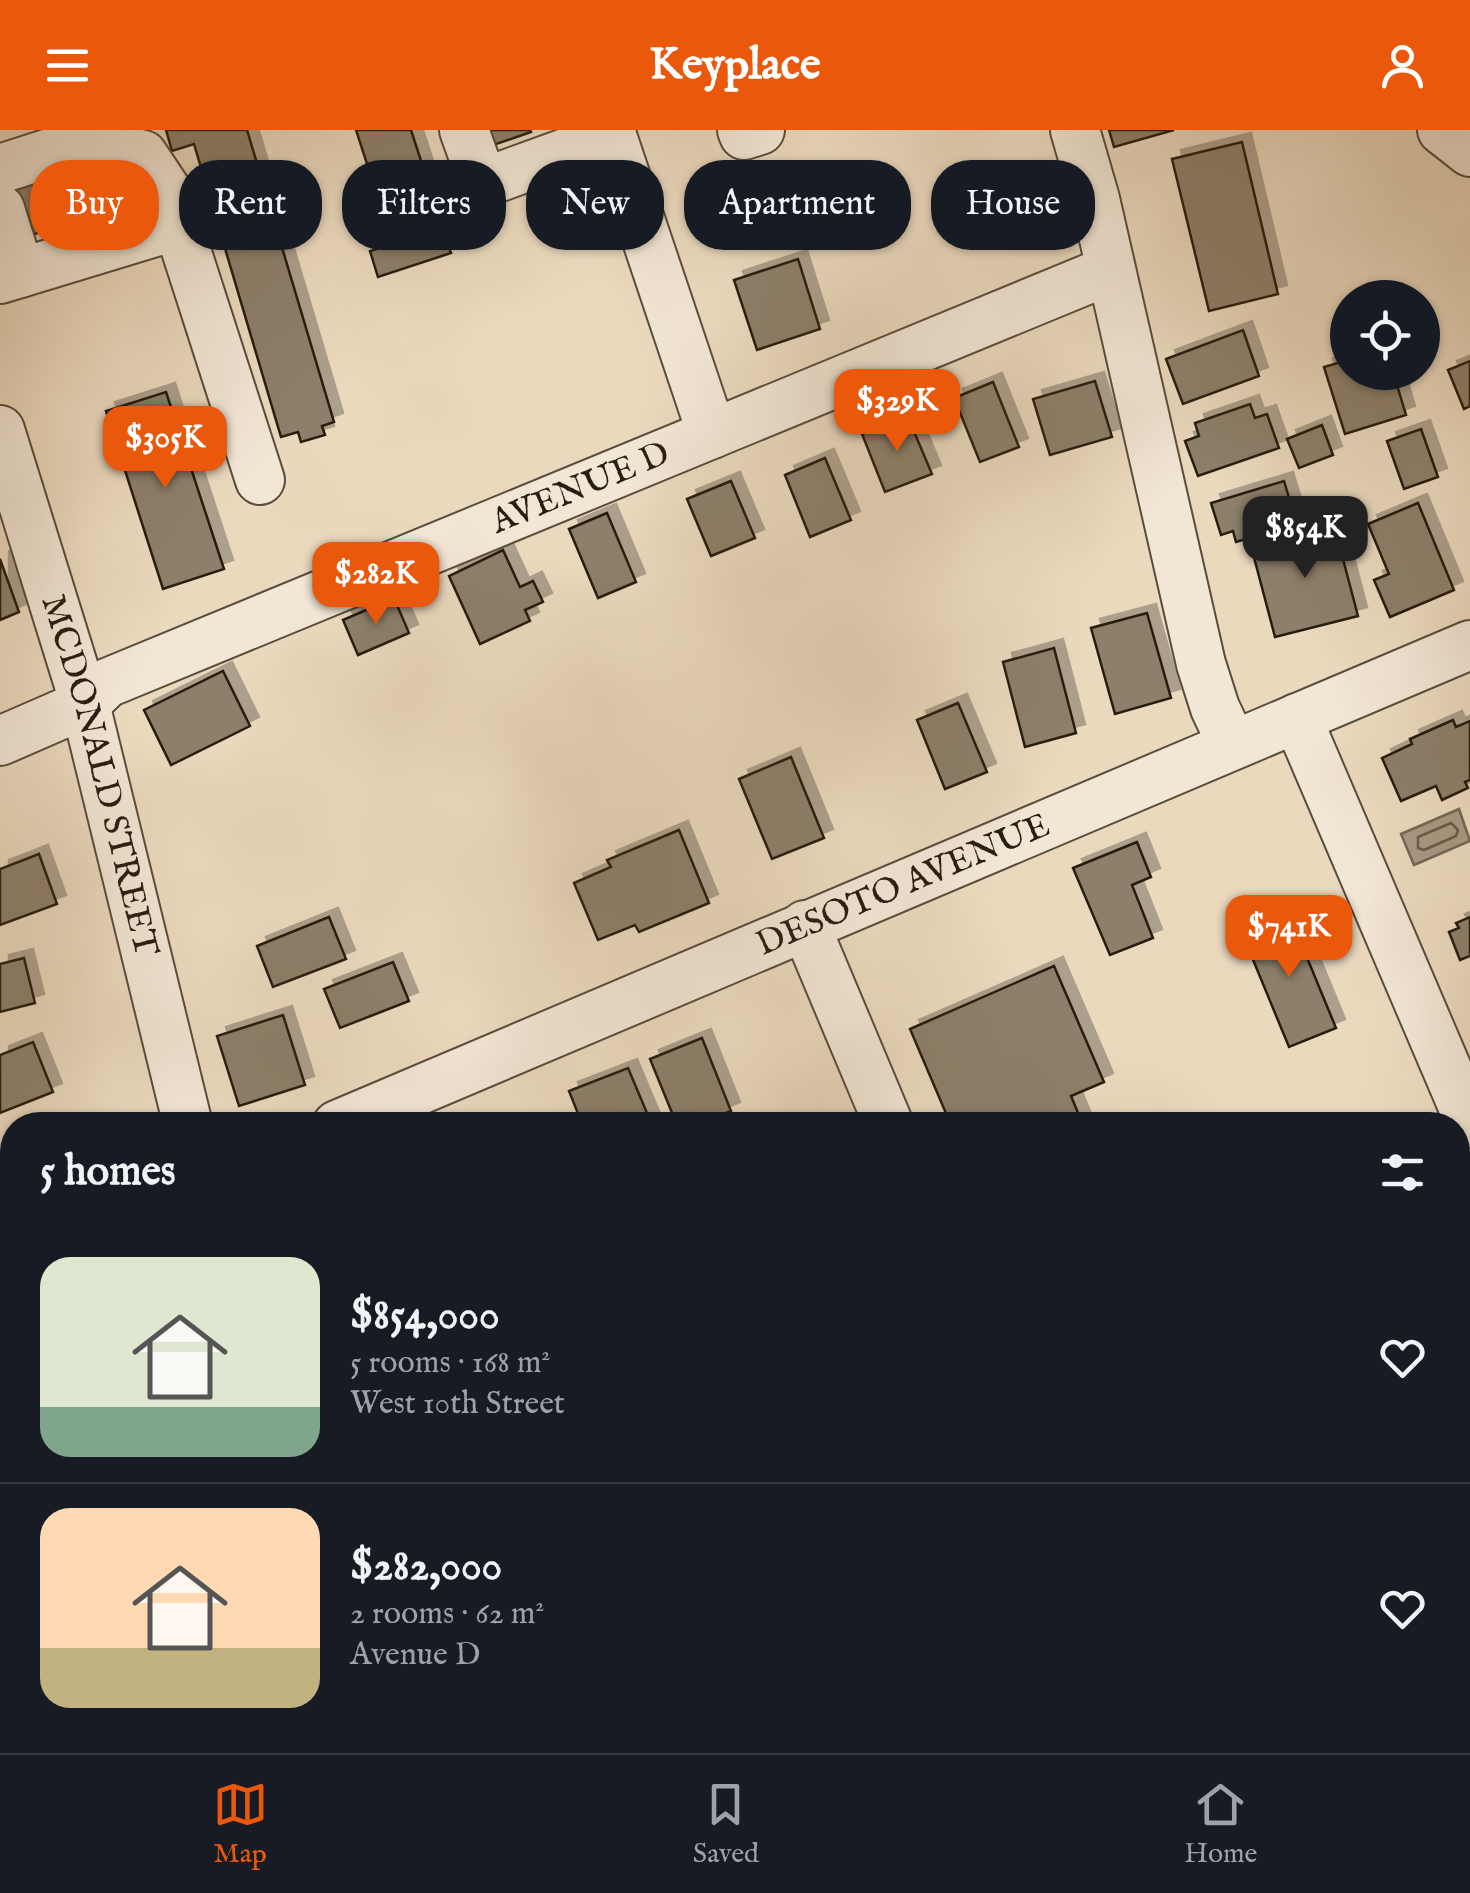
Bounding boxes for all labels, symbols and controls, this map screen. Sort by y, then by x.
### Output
text: Keyplace [649,37,821,94]
icon: menu [40,38,95,93]
icon: person [1375,38,1430,93]
chip: Buy [30,160,159,250]
chip: Rent [179,160,322,250]
chip: Filters [342,160,506,250]
chip: New [526,160,664,250]
chip: Apartment [684,160,911,250]
chip: House [931,160,1095,250]
map controls [1330,280,1440,390]
button: locate [1330,280,1440,390]
pin: $329K [827,369,967,454]
text: $329K [856,381,938,422]
pin: $305K [95,406,235,491]
text: $305K [125,418,205,459]
street label: AVENUE D [483,431,676,545]
pin: $854K [1235,496,1375,581]
text: $854K [1265,508,1345,549]
pin: $282K [306,542,446,627]
text: $282K [334,554,418,595]
street label: MCDONALD STREET [30,589,169,962]
street label: DESOTO AVENUE [750,803,1057,967]
pin: $741K [1219,895,1359,980]
text: $741K [1247,907,1331,948]
icon: filters [1375,1145,1430,1200]
text: 5 homes [40,1146,176,1199]
text: $854,000 [350,1290,500,1343]
icon: home [120,1297,240,1417]
icon: heart [1375,1330,1430,1385]
text: 5 rooms · 168 m² [350,1343,550,1384]
text: West 10th Street [350,1384,565,1425]
text: $282,000 [350,1541,502,1594]
icon: home [120,1548,240,1668]
icon: heart [1375,1581,1430,1636]
text: 2 rooms · 62 m² [350,1594,544,1635]
text: Avenue D [350,1635,480,1676]
tab: Map [213,1777,268,1872]
tab: Saved [693,1777,759,1872]
tab: Home [1184,1777,1257,1872]

